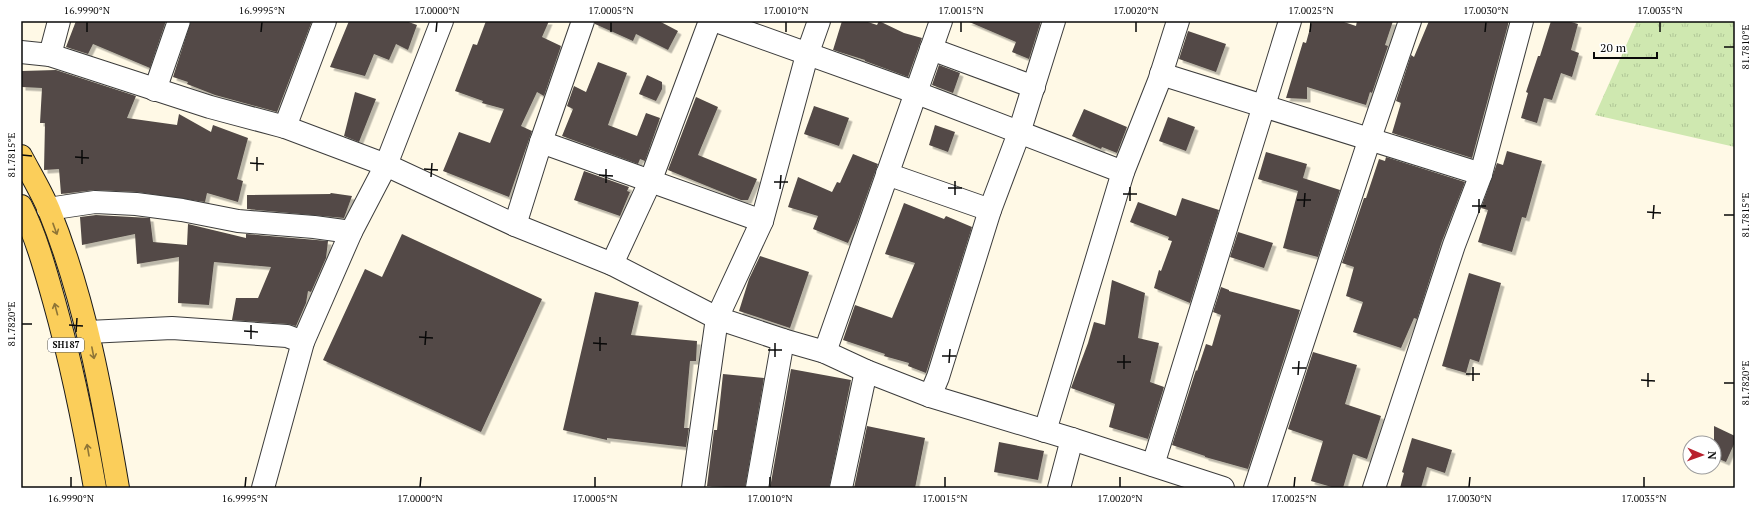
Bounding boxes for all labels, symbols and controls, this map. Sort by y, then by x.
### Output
text: 16.9990°N [64,4,111,17]
text: 16.9995°N [239,4,286,17]
text: 17.0000°N [414,4,460,17]
text: 17.0005°N [588,4,634,17]
text: 17.0010°N [763,4,809,17]
text: 17.0015°N [938,4,984,17]
text: 17.0020°N [1113,4,1159,17]
text: 17.0025°N [1288,4,1334,17]
text: 17.0030°N [1463,4,1509,17]
text: 17.0035°N [1637,4,1683,17]
text: 81.7810°E [1739,24,1752,69]
scale bar [1594,34,1657,60]
text: 20 m [1600,40,1627,55]
text: 81.7815°E [5,132,18,177]
text: 81.7815°E [1739,192,1752,237]
one-way arrow [52,222,60,234]
text: 81.7820°E [5,301,18,346]
one-way arrow [52,303,60,316]
road number: SH187 [48,338,84,352]
one-way arrow [89,346,97,359]
text: 81.7820°E [1739,360,1752,405]
north arrow [1682,435,1722,475]
one-way arrow [84,443,92,456]
text: N [1705,451,1719,460]
text: 16.9990°N [48,492,95,505]
text: 16.9995°N [222,492,269,505]
text: 17.0000°N [397,492,443,505]
text: 17.0005°N [572,492,618,505]
text: 17.0010°N [747,492,793,505]
text: 17.0015°N [922,492,968,505]
text: 17.0020°N [1097,492,1143,505]
text: 17.0025°N [1271,492,1317,505]
text: 17.0030°N [1446,492,1492,505]
text: 17.0035°N [1621,492,1667,505]

